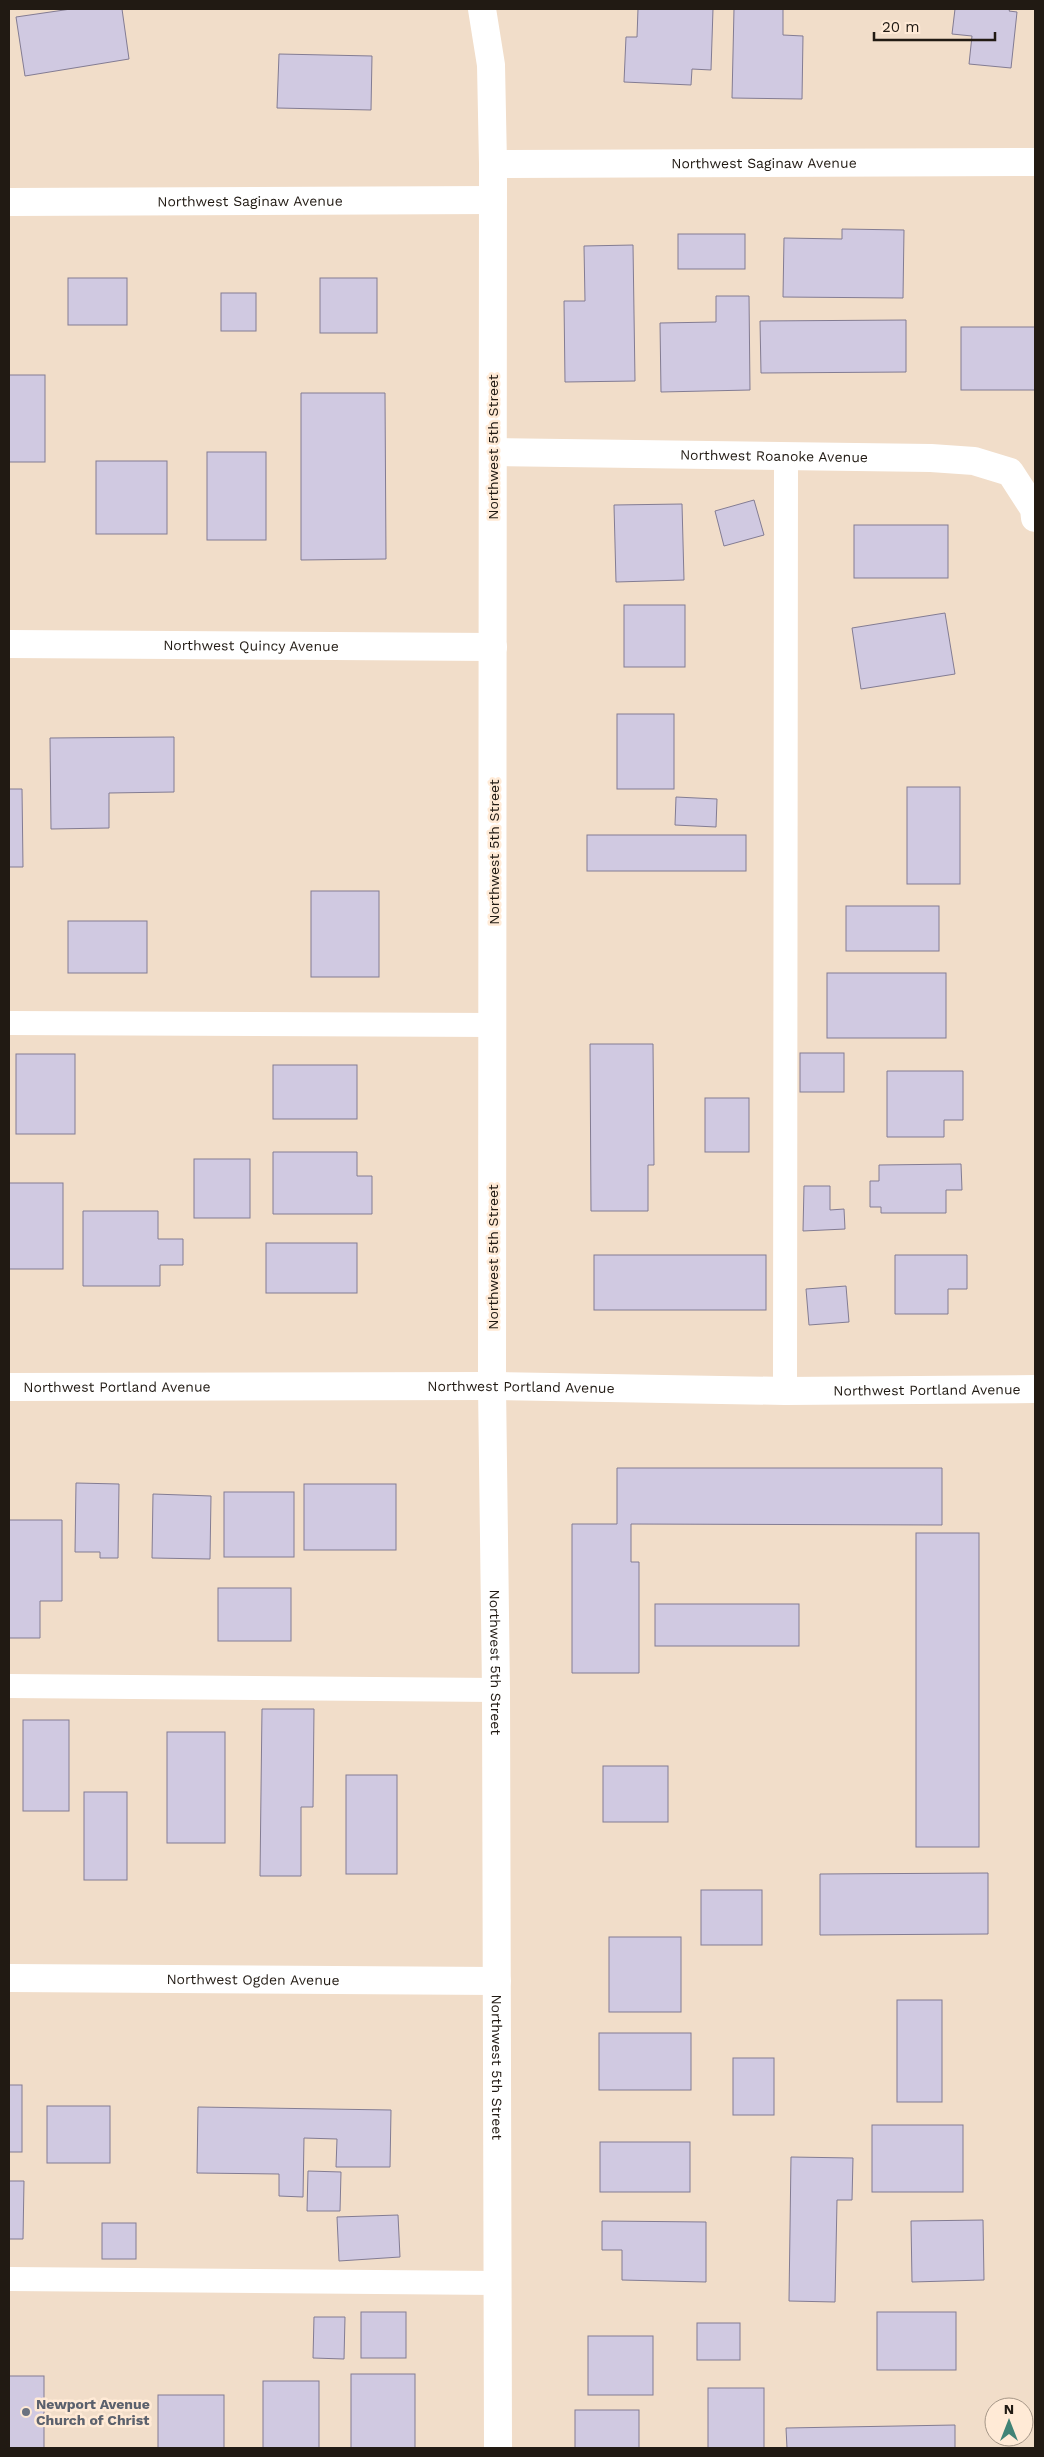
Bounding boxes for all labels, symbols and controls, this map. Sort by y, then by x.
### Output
scale bar [874,10,995,42]
text: 20 m [882,18,920,36]
street label: Northwest Saginaw Avenue [671,155,857,171]
street label: Northwest Saginaw Avenue [157,193,343,209]
street label: Northwest 5th Street [485,374,501,520]
street label: Northwest Roanoke Avenue [680,447,868,465]
street label: Northwest Quincy Avenue [163,637,339,654]
street label: Northwest 5th Street [486,779,502,925]
street label: Northwest 5th Street [485,1184,501,1330]
street label: Northwest Portland Avenue [427,1378,615,1396]
street label: Northwest Portland Avenue [23,1379,211,1395]
street label: Northwest Portland Avenue [833,1381,1021,1399]
street label: Northwest 5th Street [487,1589,504,1735]
street label: Northwest Ogden Avenue [166,1971,340,1988]
street label: Northwest 5th Street [489,1994,505,2140]
place label: Newport Avenue Church of Christ [36,2396,150,2428]
north arrow [984,2397,1034,2447]
text: N [1004,2401,1014,2417]
marker: Newport Avenue Church of Christ [20,2406,32,2418]

